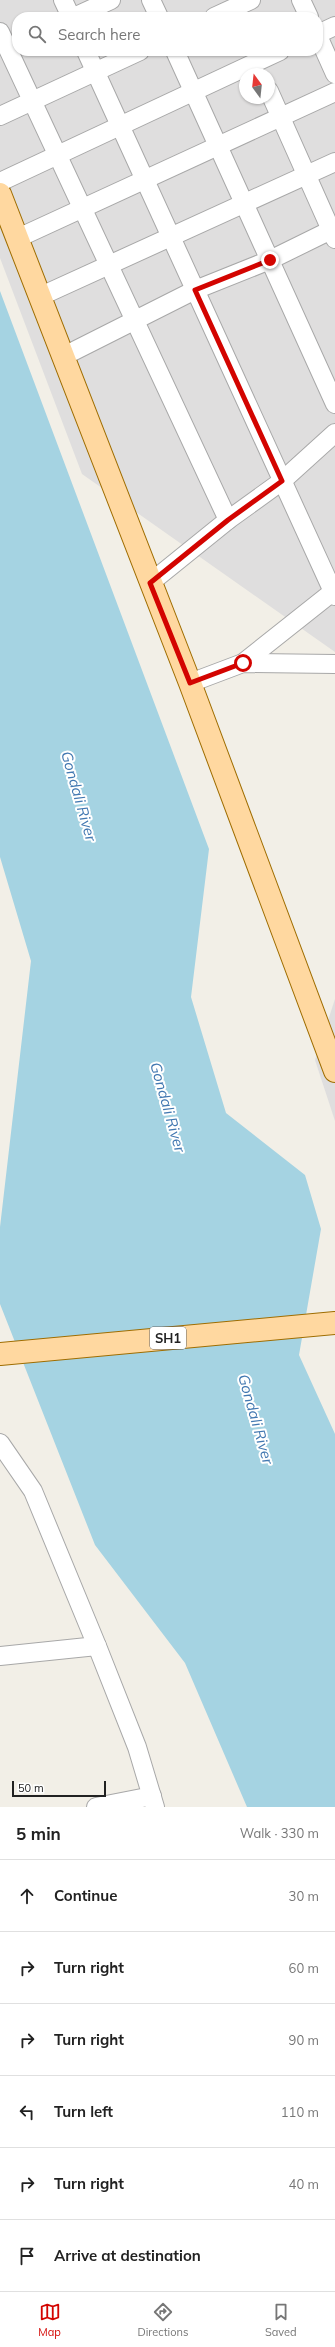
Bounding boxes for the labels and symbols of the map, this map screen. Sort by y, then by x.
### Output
north arrow [239,68,275,104]
route end [261,251,279,269]
route start [234,654,252,672]
water label: Gondali River [57,749,101,844]
water label: Gondali River [146,1060,190,1155]
road number: SH1 [150,1327,186,1349]
water label: Gondali River [234,1372,278,1467]
scale bar [12,1779,106,1798]

